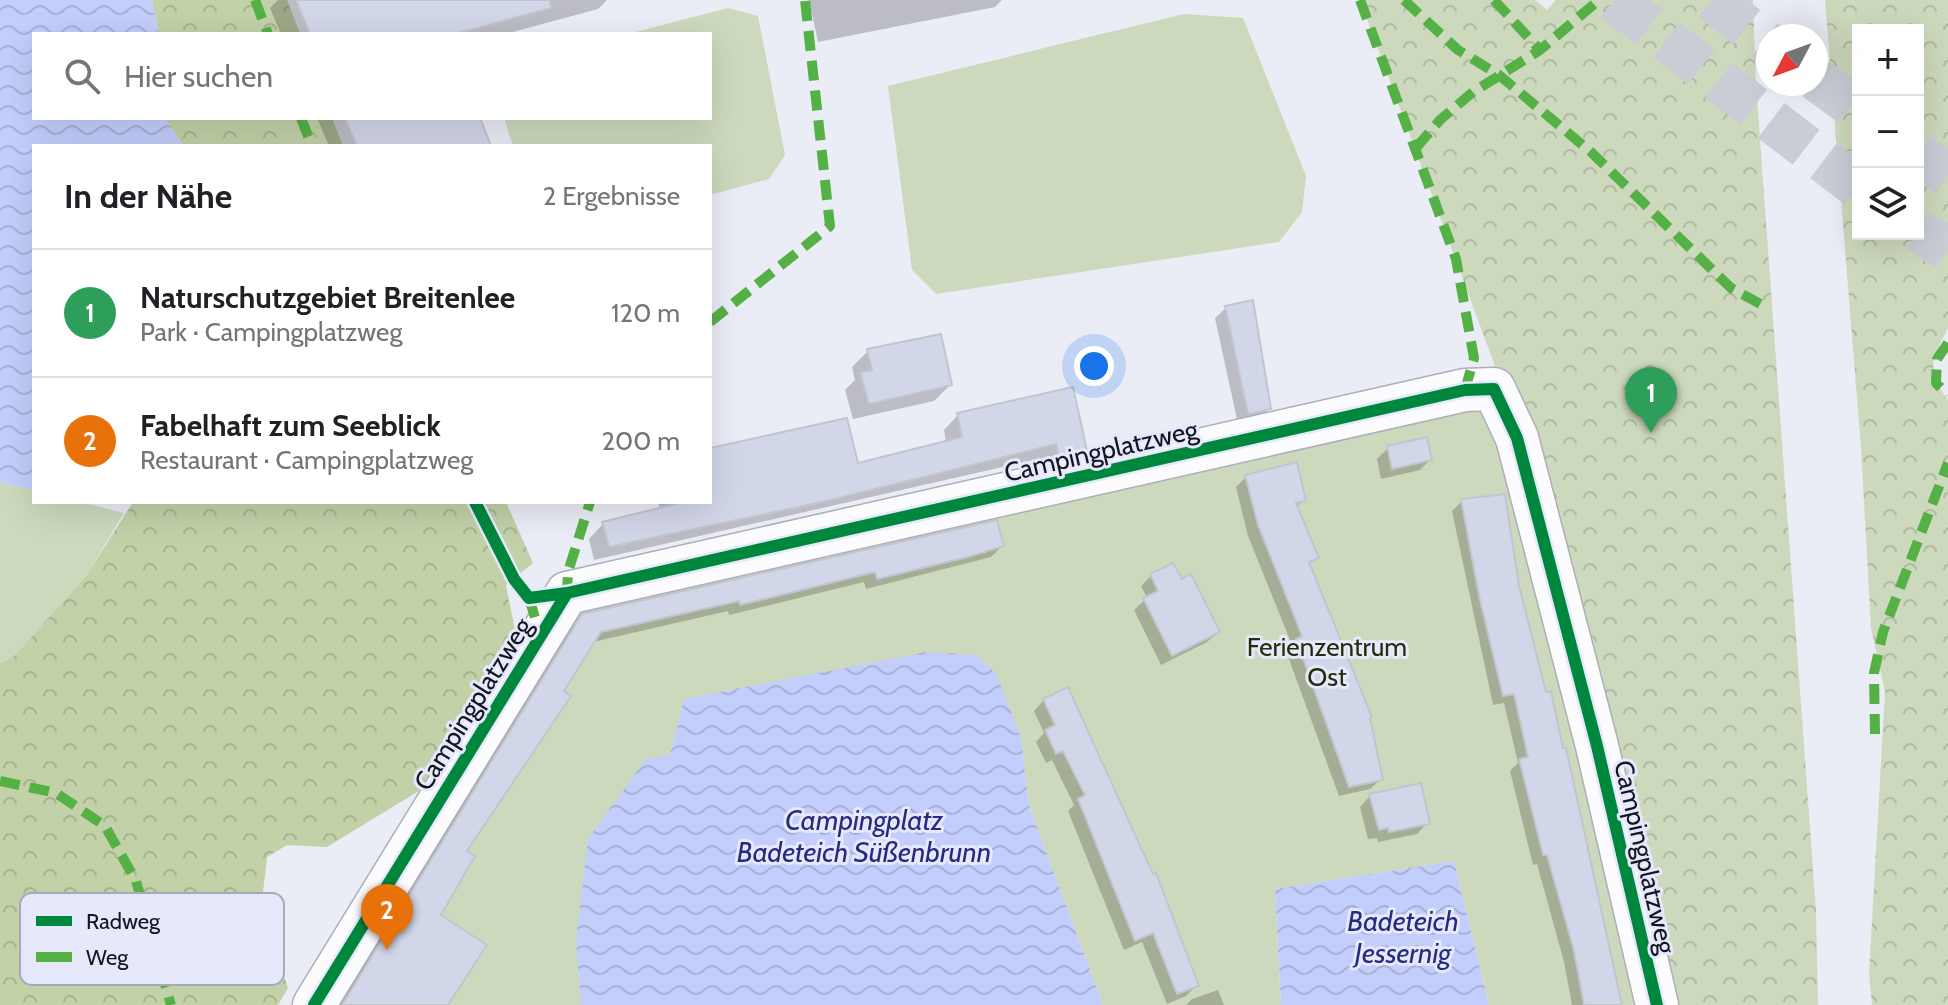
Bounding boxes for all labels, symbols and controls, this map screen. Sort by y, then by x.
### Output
north arrow [1756,24,1828,96]
map controls [1852,24,1924,240]
button: + [1852,24,1924,96]
search box [32,32,712,120]
icon: search [60,54,104,98]
text: Hier suchen [124,58,273,95]
button: − [1852,96,1924,168]
button: layers [1852,168,1924,240]
text: In der Nähe [64,175,232,217]
text: 2 Ergebnisse [543,180,680,212]
text: Naturschutzgebiet Breitenlee [140,279,515,316]
text: 1 [85,297,95,329]
text: 120 m [611,297,680,329]
text: Park · Campingplatzweg [140,316,402,348]
your location [1074,346,1114,386]
pin: 1 [1625,367,1677,433]
text: Fabelhaft zum Seeblick [140,407,441,444]
street label: Campingplatzweg [1001,413,1202,489]
text: 2 [83,425,97,457]
text: 200 m [601,425,680,457]
text: Restaurant · Campingplatzweg [140,444,473,476]
street label: Campingplatzweg [407,611,539,796]
park label: Ferienzentrum Ost [1247,631,1407,693]
street label: Campingplatzweg [1607,757,1683,958]
water label: Campingplatz Badeteich Süßenbrunn [737,803,991,869]
pin: 2 [361,884,413,950]
legend [20,893,284,985]
water label: Badeteich Jessernig [1347,904,1459,970]
text: Radweg [86,908,161,935]
text: Weg [86,944,129,971]

